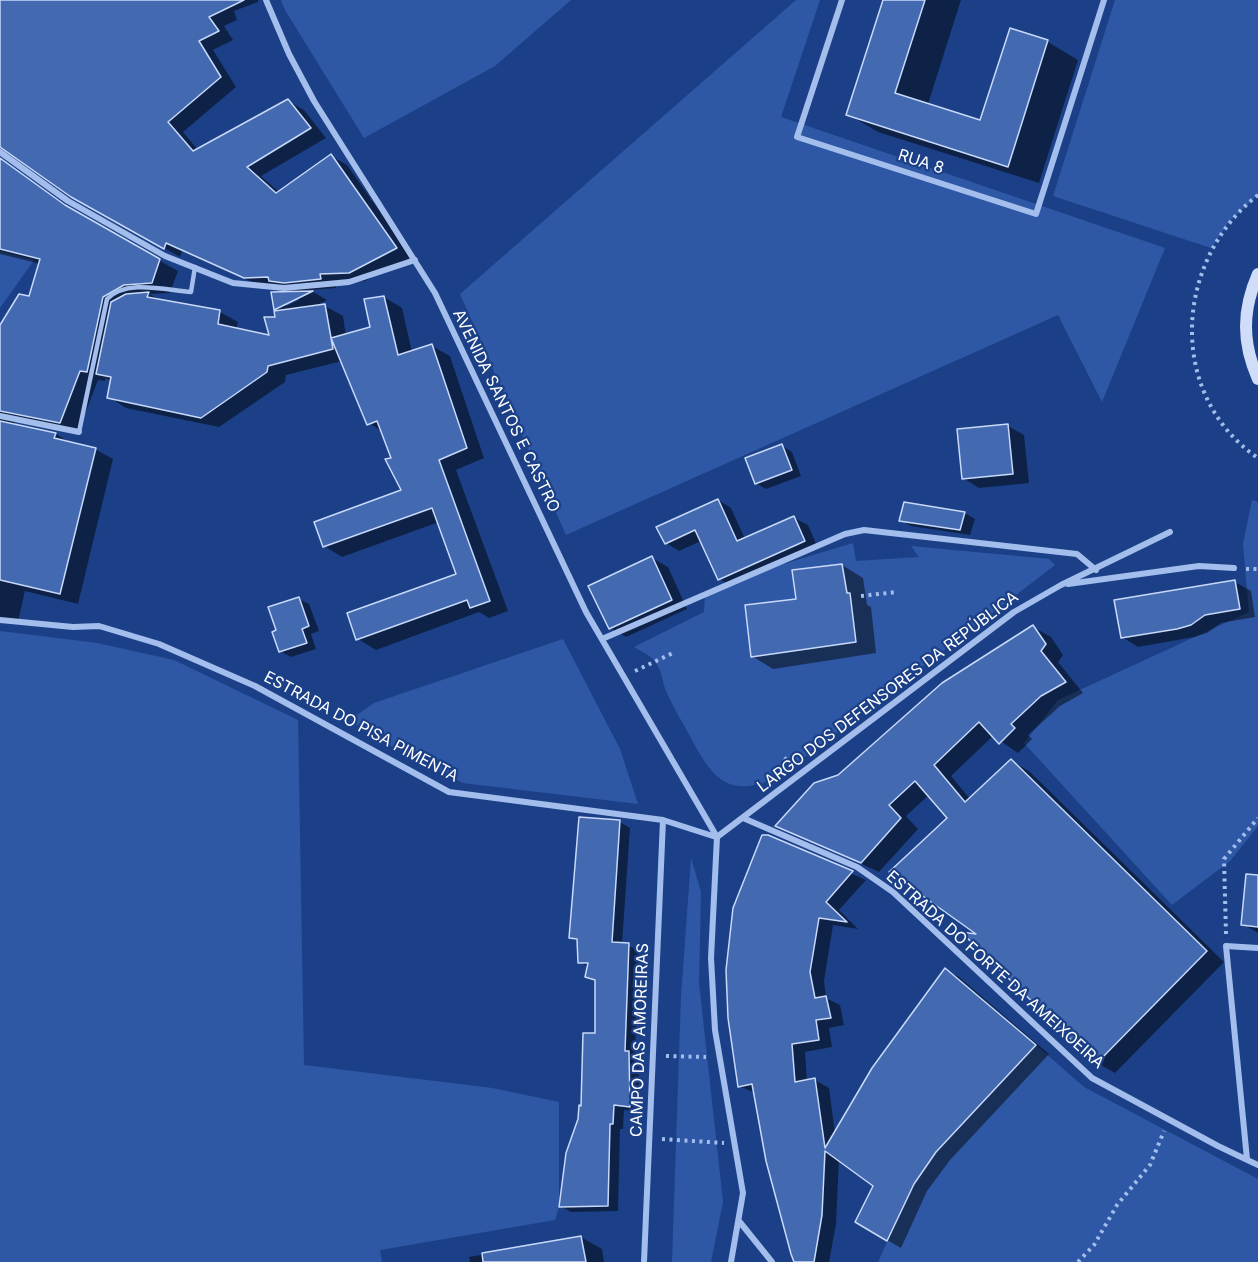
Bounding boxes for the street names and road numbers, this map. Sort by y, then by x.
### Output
street label: RUA 8 [896,146,946,178]
street label: AVENIDA SANTOS E CASTRO [448,306,564,516]
street label: LARGO DOS DEFENSORES DA REPÚBLICA [754,587,1022,797]
street label: ESTRADA DO PISA PIMENTA [261,668,461,786]
street label: ESTRADA DO FORTE DA AMEIXOEIRA [882,867,1108,1073]
street label: CAMPO DAS AMOREIRAS [627,943,653,1137]

